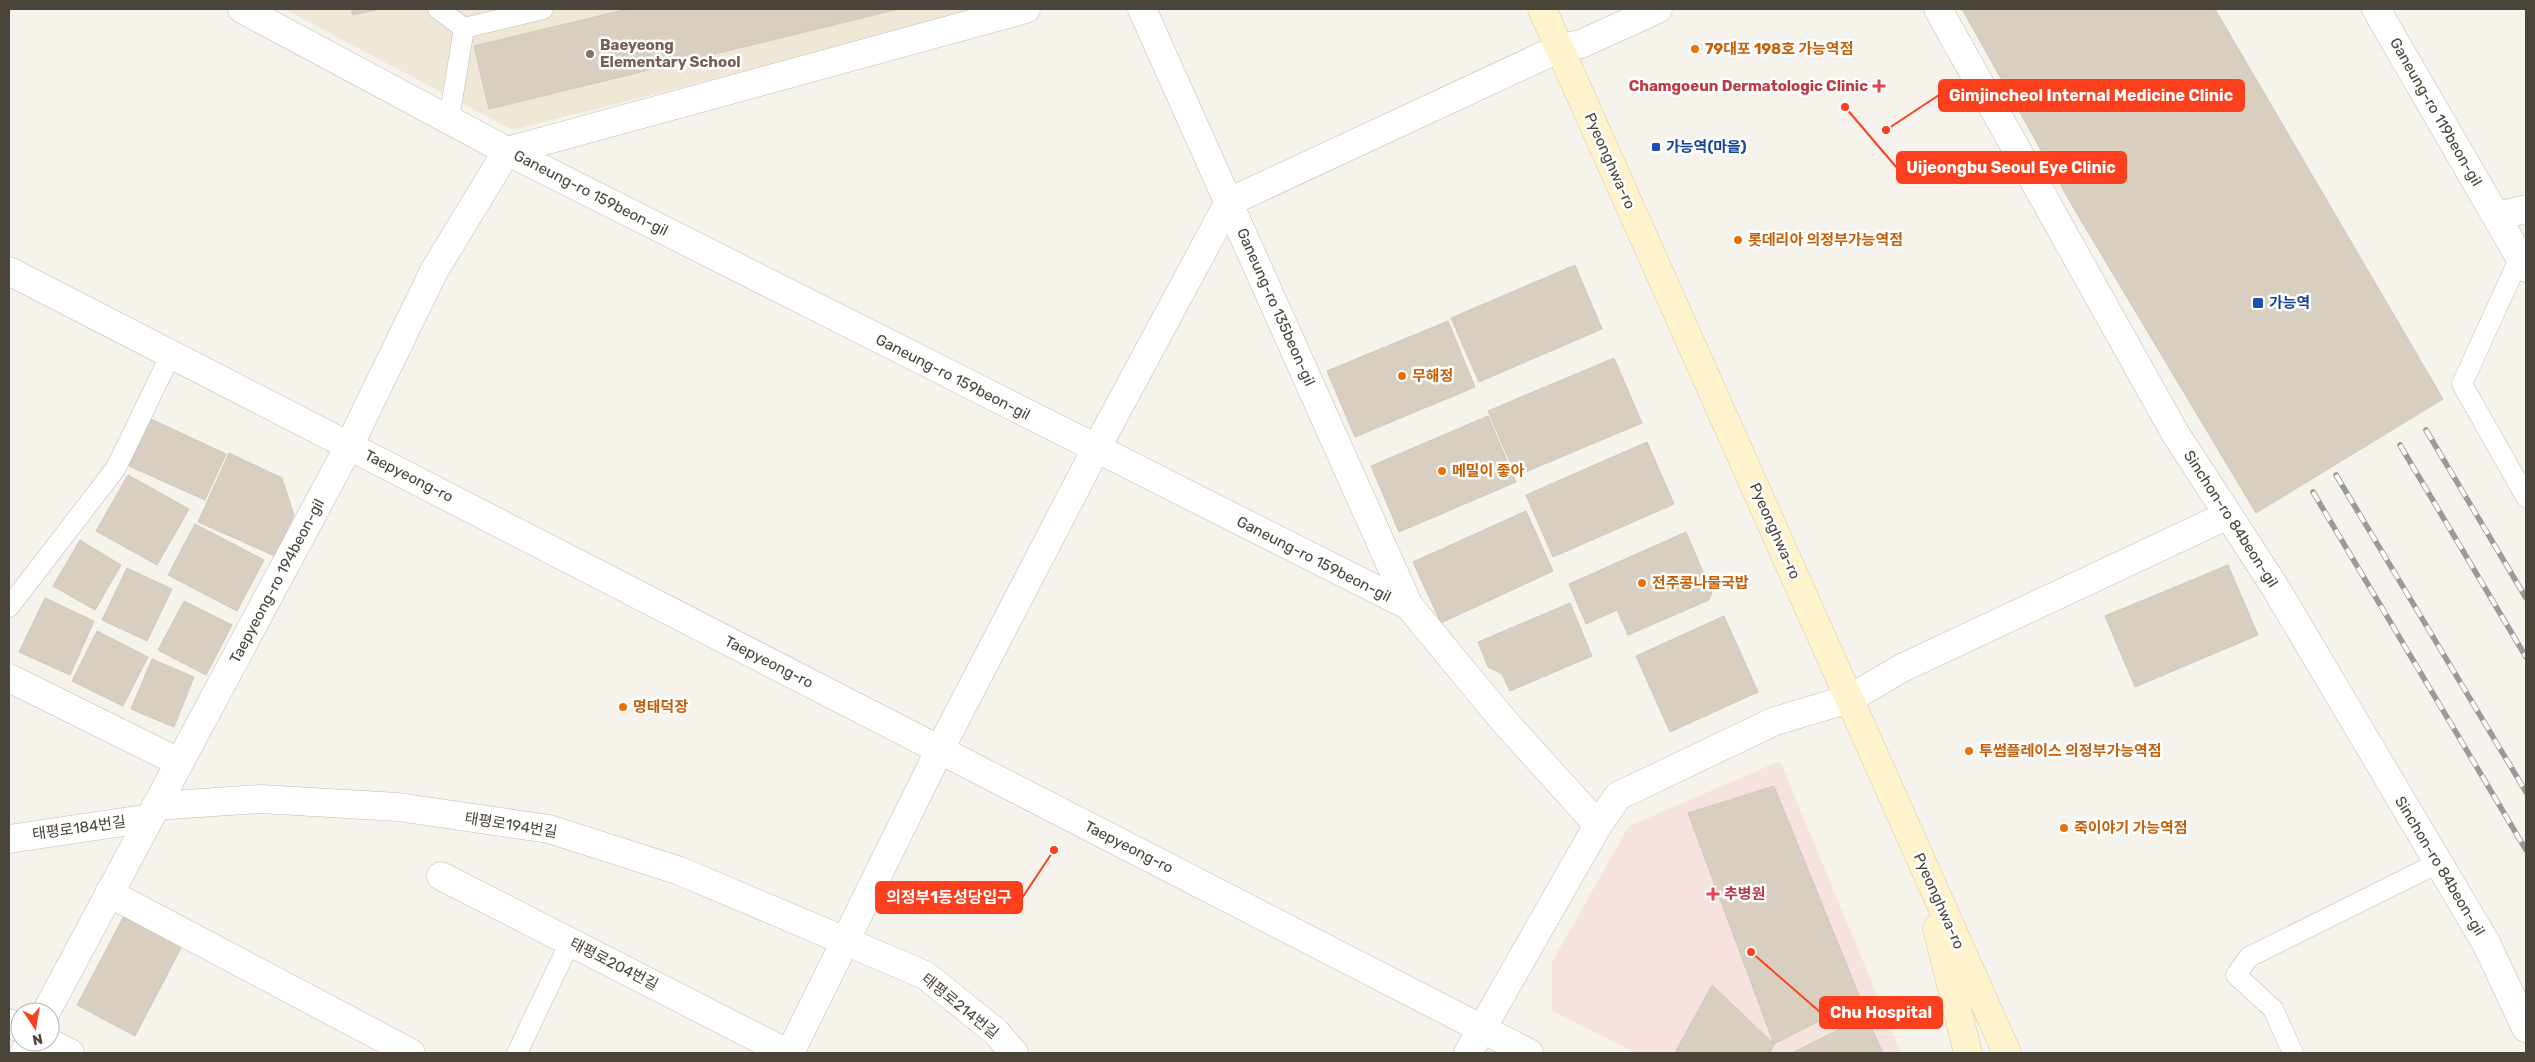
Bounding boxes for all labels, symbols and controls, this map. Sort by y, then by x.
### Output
street label: Ganeung-ro 119beon-gil [2386,35,2486,189]
place label: Baeyeong Elementary School [600,36,741,71]
place label: 79대포 198호 가능역점 [1705,40,1853,58]
marker: 79대포 198호 가능역점 [1689,43,1701,55]
marker: Baeyeong Elementary School [584,48,596,60]
place label: Chamgoeun Dermatologic Clinic [1629,77,1868,95]
marker: Chamgoeun Dermatologic Clinic [1872,79,1886,93]
callout: Gimjincheol Internal Medicine Clinic [1939,80,2244,111]
text: Gimjincheol Internal Medicine Clinic [1949,86,2233,105]
street label: Pyeonghwa-ro [1581,110,1639,212]
place label: 가능역(마을) [1666,138,1747,156]
marker: 가능역(마을) [1650,141,1662,153]
street label: Ganeung-ro 159beon-gil [511,146,671,240]
callout: Uijeongbu Seoul Eye Clinic [1897,152,2126,183]
text: Uijeongbu Seoul Eye Clinic [1906,158,2116,177]
street label: Ganeung-ro 135beon-gil [1233,225,1319,389]
place label: 롯데리아 의정부가능역점 [1748,231,1903,249]
marker: 롯데리아 의정부가능역점 [1732,234,1744,246]
place label: 가능역 [2269,294,2310,312]
marker: 가능역 [2251,296,2265,310]
street label: Ganeung-ro 159beon-gil [873,330,1033,424]
place label: 무해정 [1412,367,1453,385]
marker: 무해정 [1396,370,1408,382]
street label: Taepyeong-ro [362,446,456,506]
street label: Sinchon-ro 84beon-gil [2180,447,2282,591]
place label: 메밀이 좋아 [1452,462,1524,480]
marker: 메밀이 좋아 [1436,465,1448,477]
street label: Pyeonghwa-ro [1746,480,1804,582]
street label: Taepyeong-ro 194beon-gil [226,496,328,666]
street label: Ganeung-ro 159beon-gil [1234,512,1394,606]
place label: 전주콩나물국밥 [1652,574,1749,592]
marker: 전주콩나물국밥 [1636,577,1648,589]
street label: Taepyeong-ro [722,632,816,692]
place label: 명태덕장 [633,698,688,716]
marker: 명태덕장 [617,701,629,713]
place label: 투썸플레이스 의정부가능역점 [1979,742,2162,760]
marker: 투썸플레이스 의정부가능역점 [1963,745,1975,757]
street label: Sinchon-ro 84beon-gil [2391,793,2489,939]
street label: 태평로194번길 [463,809,559,841]
street label: 태평로184번길 [31,813,127,843]
street label: Taepyeong-ro [1082,817,1176,877]
place label: 죽이야기 가능역점 [2074,819,2188,837]
marker: 죽이야기 가능역점 [2058,822,2070,834]
street label: Pyeonghwa-ro [1910,850,1968,952]
callout: 의정부1동성당입구 [876,882,1022,913]
place label: 추병원 [1724,885,1765,903]
marker: 추병원 [1706,887,1720,901]
text: 의정부1동성당입구 [886,888,1012,907]
street label: 태평로204번길 [567,934,661,994]
street label: 태평로214번길 [918,970,1002,1042]
callout: Chu Hospital [1820,997,1942,1028]
north arrow [10,1002,60,1052]
text: Chu Hospital [1830,1003,1932,1022]
text: N [31,1030,44,1049]

